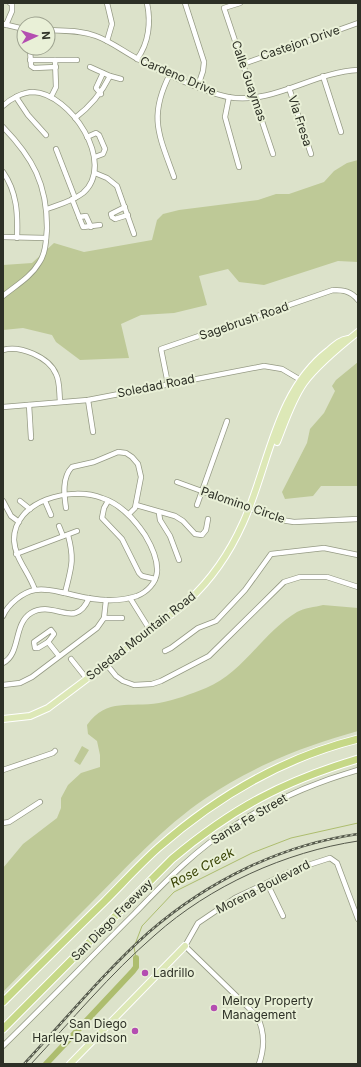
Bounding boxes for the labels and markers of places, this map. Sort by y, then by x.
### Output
place label: Ladrillo [153,965,195,980]
marker: Ladrillo [140,968,150,978]
place label: Melroy Property Management [222,993,314,1022]
marker: Melroy Property Management [209,1003,219,1013]
place label: San Diego Harley-Davidson [32,1016,127,1045]
marker: San Diego Harley-Davidson [130,1026,140,1036]

